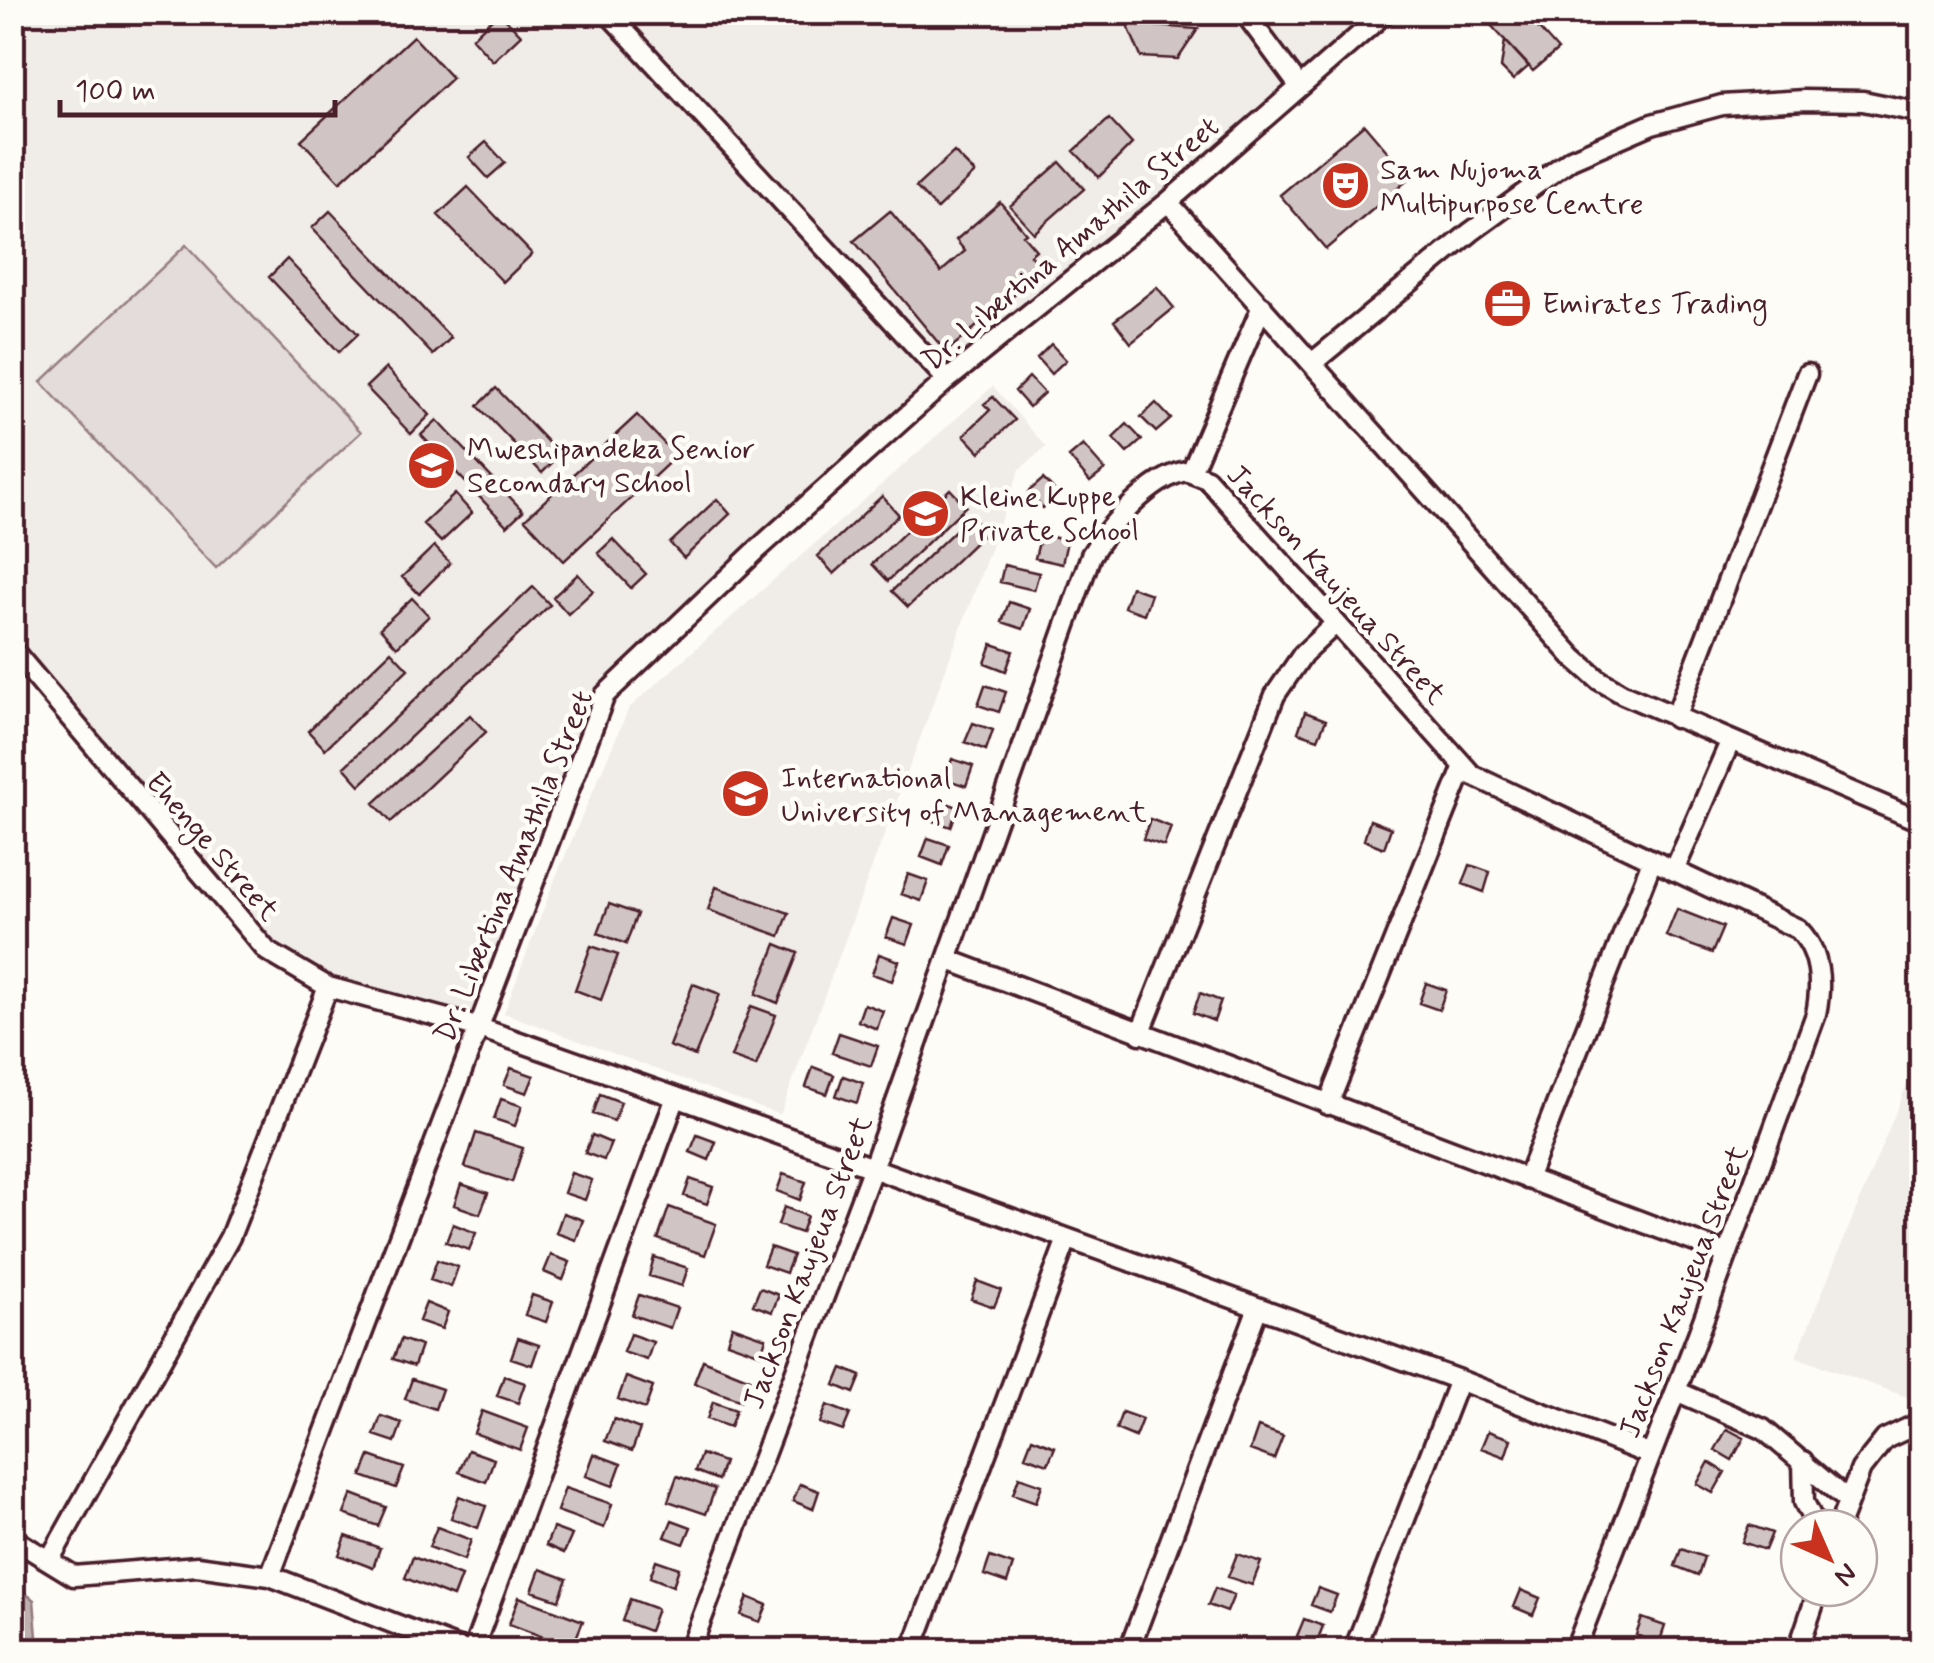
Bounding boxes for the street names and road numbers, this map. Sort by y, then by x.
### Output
street label: Dr. Libertina Amathila Street [914,108,1228,380]
street label: Jackson Kaujeua Street [1217,456,1455,714]
street label: Dr. Libertina Amathila Street [426,685,603,1048]
street label: Ehenge Street [135,764,288,931]
street label: Jackson Kaujeua Street [735,1110,882,1415]
street label: Jackson Kaujeua Street [1611,1139,1758,1444]

